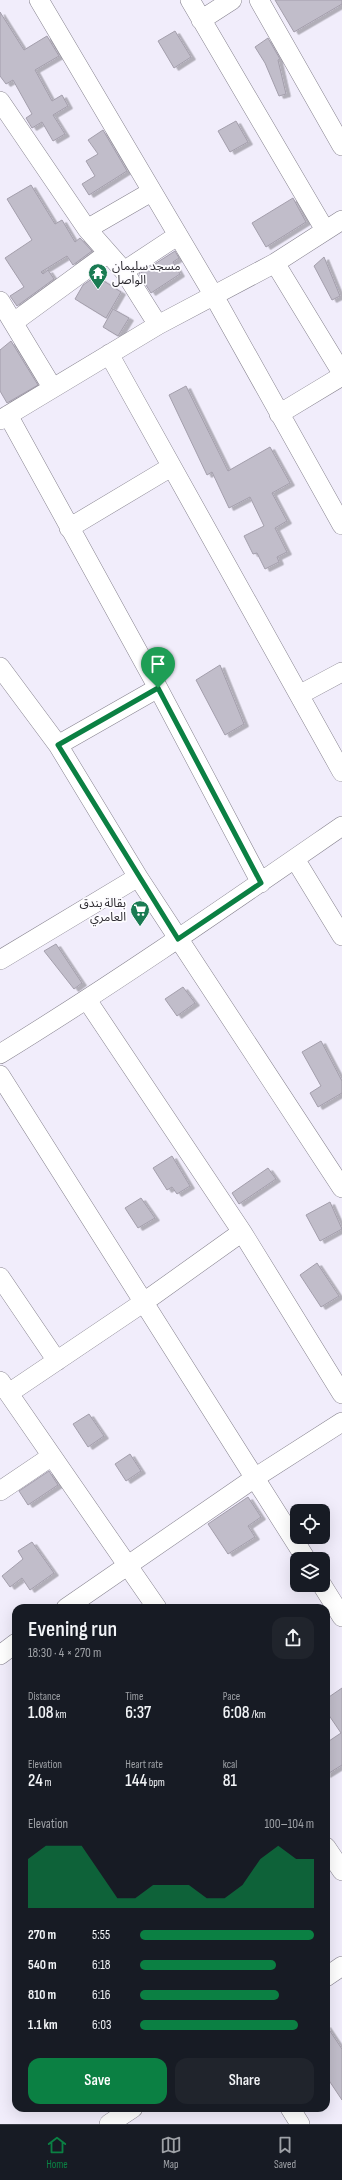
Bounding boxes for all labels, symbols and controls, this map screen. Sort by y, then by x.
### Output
place label: مسجد سليمان الواصل [112,259,181,288]
temple icon: مسجد سليمان الواصل [87,262,109,290]
pin [141,647,175,688]
icon: arrive [147,653,169,675]
place label: بقالة بندق العامري [79,896,126,926]
supermarket icon: بقالة بندق العامري [129,899,151,927]
map controls [290,1504,330,1592]
button: locate [290,1504,330,1544]
button: layers [290,1552,330,1592]
text: Evening run [28,1616,117,1643]
button: share [272,1617,314,1659]
text: 18:30 · 4 × 270 m [28,1645,101,1661]
text: Distance [28,1690,60,1703]
text: Time [125,1690,143,1703]
text: Pace [223,1690,240,1703]
text: 1.08 [28,1703,54,1723]
text: 6:37 [125,1703,151,1723]
text: 6:08 [223,1703,250,1723]
text: km [54,1708,67,1721]
text: /km [250,1708,266,1721]
text: Elevation [28,1758,62,1771]
text: Heart rate [125,1758,163,1771]
text: kcal [223,1758,237,1771]
text: 24 [28,1771,43,1791]
text: 144 [125,1771,147,1791]
text: 81 [223,1771,237,1791]
text: m [43,1776,52,1789]
text: bpm [147,1776,165,1789]
text: Elevation [28,1816,68,1832]
text: 100–104 m [264,1816,314,1832]
text: 270 m [28,1927,56,1943]
text: 5:55 [92,1927,110,1943]
text: 540 m [28,1957,57,1973]
text: 6:18 [92,1957,110,1973]
text: 810 m [28,1987,56,2003]
text: 6:16 [92,1987,110,2003]
text: 1.1 km [28,2017,58,2033]
text: 6:03 [92,2017,111,2033]
button: Save [28,2058,167,2104]
button: Share [175,2058,314,2104]
tab: Home [46,2134,68,2171]
tab: Map [160,2134,182,2171]
tab: Saved [274,2134,296,2171]

